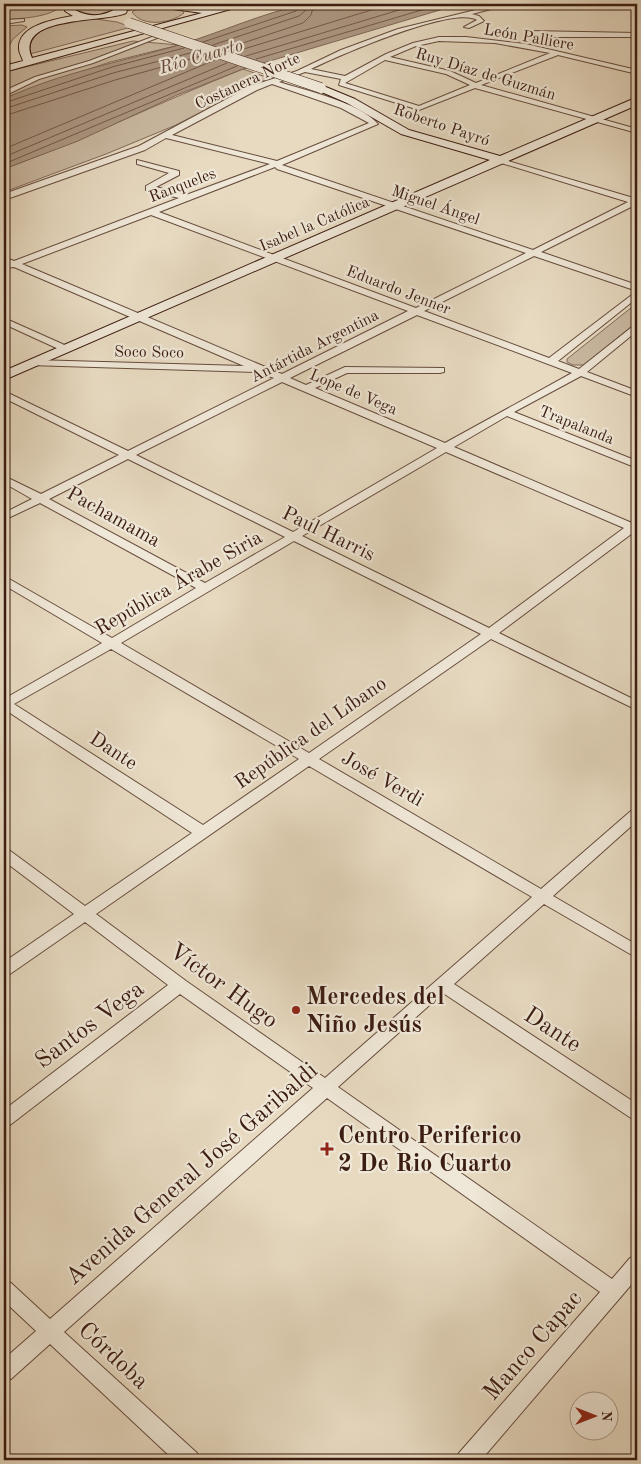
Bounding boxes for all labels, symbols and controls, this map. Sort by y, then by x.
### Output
street label: León Palliere [482,22,575,54]
water label: Río Cuarto [156,36,245,78]
street label: Ruy Díaz de Guzmán [413,46,558,104]
street label: Costanera Norte [193,51,303,113]
street label: Roberto Payró [391,102,491,150]
street label: Ranqueles [147,166,219,206]
street label: Miguel Ángel [389,180,483,228]
street label: Isabel la Católica [257,194,372,255]
street label: Eduardo Jenner [344,264,453,318]
street label: Antártida Argentina [248,307,382,386]
street label: Soco Soco [114,344,184,362]
street label: Lope de Vega [307,367,400,419]
street label: Trapalanda [537,404,616,448]
street label: Pachamama [63,484,163,552]
street label: Paul Harris [279,504,378,566]
street label: República Árabe Siria [90,525,266,640]
street label: República del Líbano [232,674,391,793]
street label: Dante [85,729,140,774]
street label: José Verdi [338,748,426,811]
street label: Víctor Hugo [164,939,282,1034]
street label: Santos Vega [31,977,149,1074]
place label: Mercedes del Niño Jesús [306,986,445,1038]
street label: Dante [519,1003,585,1058]
marker: Mercedes del Niño Jesús [290,1004,302,1016]
street label: Avenida General José Garibaldi [62,1059,323,1290]
place label: Centro Periferico 2 De Rio Cuarto [338,1125,522,1177]
marker: Centro Periferico 2 De Rio Cuarto [320,1142,334,1156]
street label: Manco Capac [480,1287,587,1406]
street label: Córdoba [73,1318,153,1395]
north arrow [568,1392,618,1442]
text: N [599,1411,613,1422]

